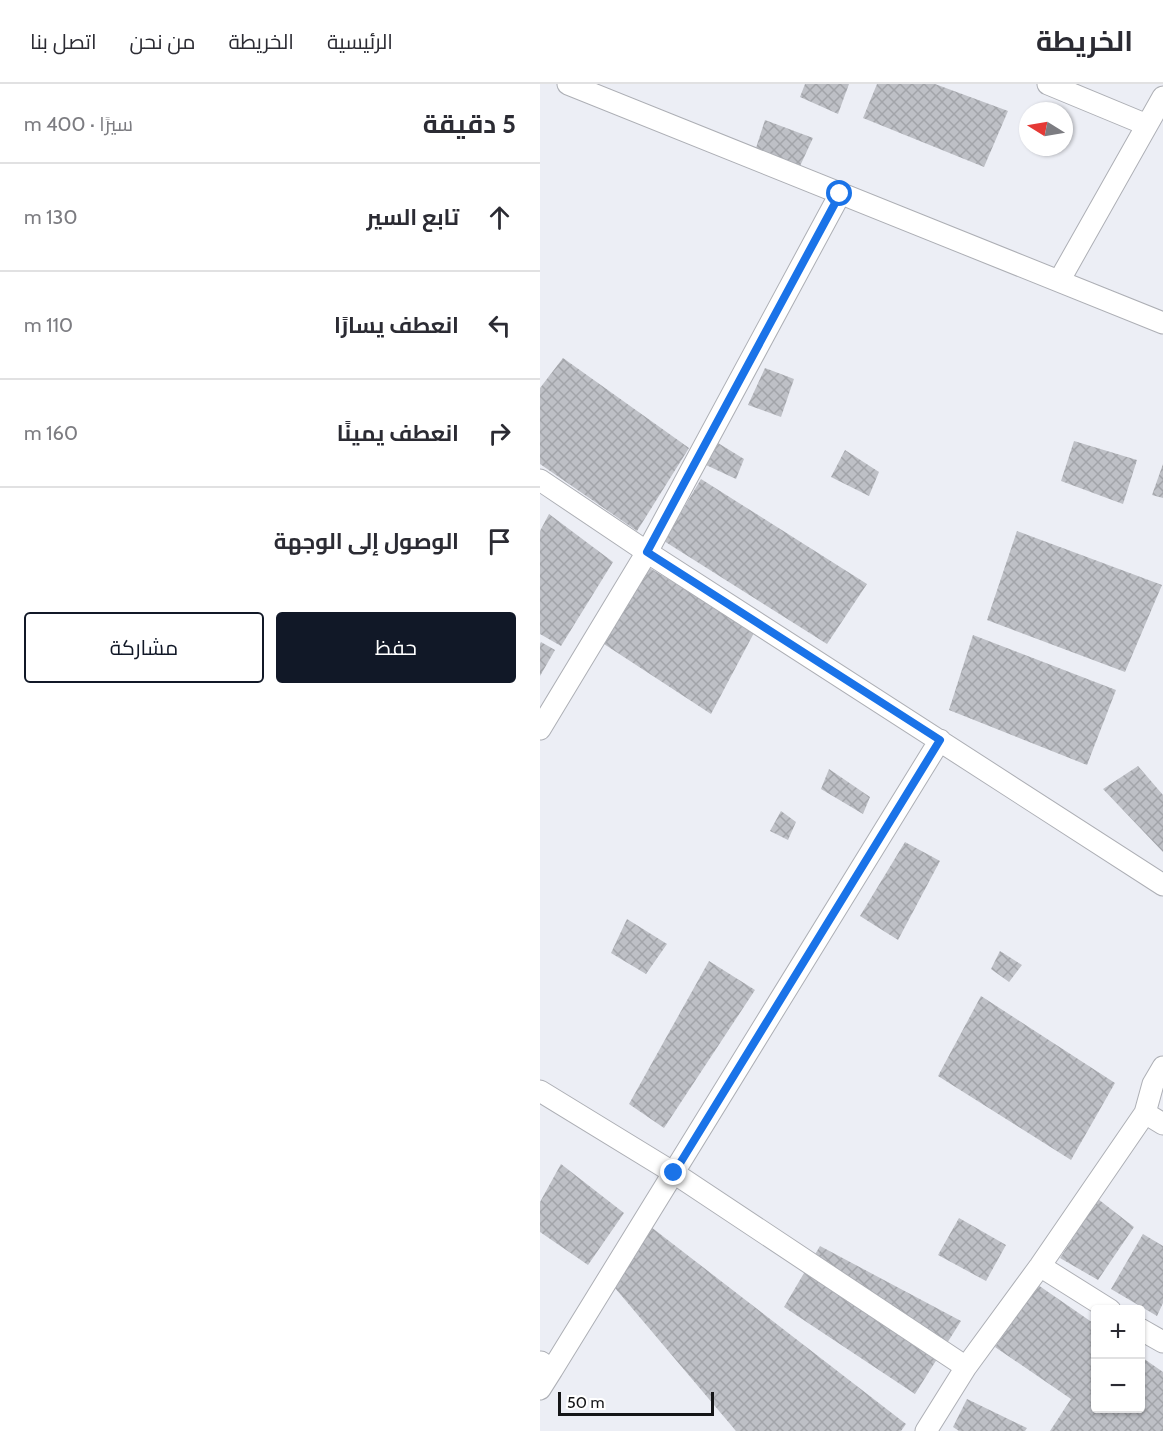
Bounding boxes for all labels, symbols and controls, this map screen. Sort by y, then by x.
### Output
text: الخريطة [1036,24,1133,58]
text: اتصل بنا [30,29,97,54]
text: من نحن [130,29,195,54]
text: الخريطة [228,29,294,54]
text: الرئيسية [327,29,393,54]
north arrow [1019,102,1073,156]
text: 5 دقيقة [423,108,516,140]
text: سيرًا · 400 m [24,112,133,136]
route start [826,180,852,206]
icon: ahead [483,201,516,234]
text: تابع السير [367,204,459,231]
text: 130 m [24,205,77,229]
icon: left [483,309,516,342]
text: انعطف يسارًا [334,312,459,339]
text: 110 m [24,313,73,337]
icon: right [483,417,516,450]
text: انعطف يمينًا [337,420,459,447]
text: 160 m [24,421,78,445]
icon: arrive [483,525,516,558]
text: الوصول إلى الوجهة [274,528,459,555]
button: مشاركة [24,612,264,683]
button: حفظ [276,612,516,683]
route end [660,1159,686,1185]
map controls [1091,1305,1145,1413]
button: + [1091,1305,1145,1359]
button: − [1091,1359,1145,1413]
scale bar [558,1389,714,1416]
text: 50 m [567,1393,604,1412]

